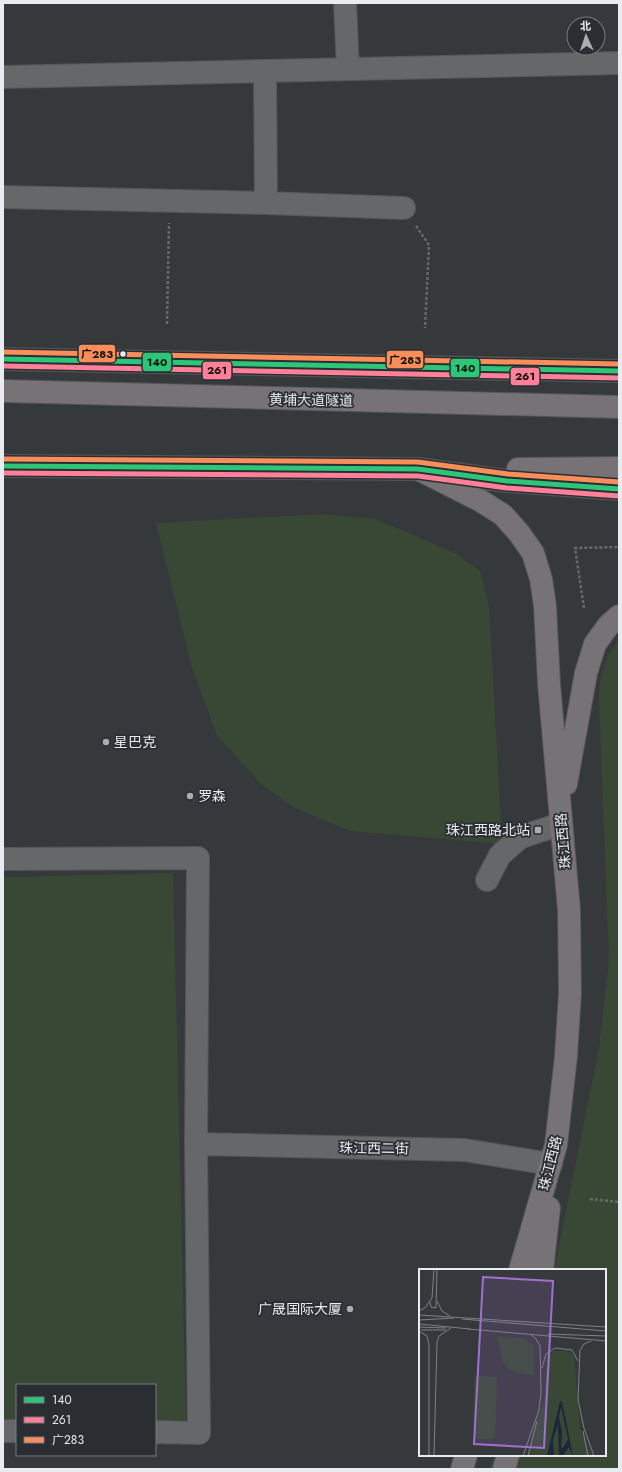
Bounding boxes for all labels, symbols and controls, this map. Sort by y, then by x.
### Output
north arrow [566,16,606,56]
text: 北 [580,18,591,34]
line badge: 广283 [78,344,116,363]
text: 广283 [81,346,113,362]
unlabelled marker [118,349,128,359]
line badge: 广283 [386,350,424,369]
line badge: 140 [142,352,172,372]
text: 广283 [389,352,421,368]
text: 140 [147,354,167,370]
line badge: 140 [450,358,480,378]
text: 140 [455,360,475,376]
line badge: 261 [202,361,232,380]
text: 261 [207,362,227,378]
line badge: 261 [510,367,540,386]
text: 261 [515,368,535,384]
street label: 黄埔大道隧道 [269,389,353,411]
place label: 星巴克 [114,732,156,752]
marker: 星巴克 [101,737,111,747]
place label: 罗森 [198,786,226,806]
marker: 罗森 [185,791,195,801]
street label: 珠江西路 [551,812,575,870]
place label: 珠江西路北站 [446,820,530,840]
marker: 珠江西路北站 [533,825,543,835]
street label: 珠江西路 [534,1133,566,1193]
street label: 珠江西二街 [339,1137,409,1159]
inset map [419,1269,606,1456]
place label: 广晟国际大厦 [258,1299,342,1319]
marker: 广晟国际大厦 [345,1304,355,1314]
legend [16,1384,156,1456]
text: 140 [52,1391,72,1409]
text: 261 [52,1411,71,1429]
text: 广283 [52,1431,84,1449]

